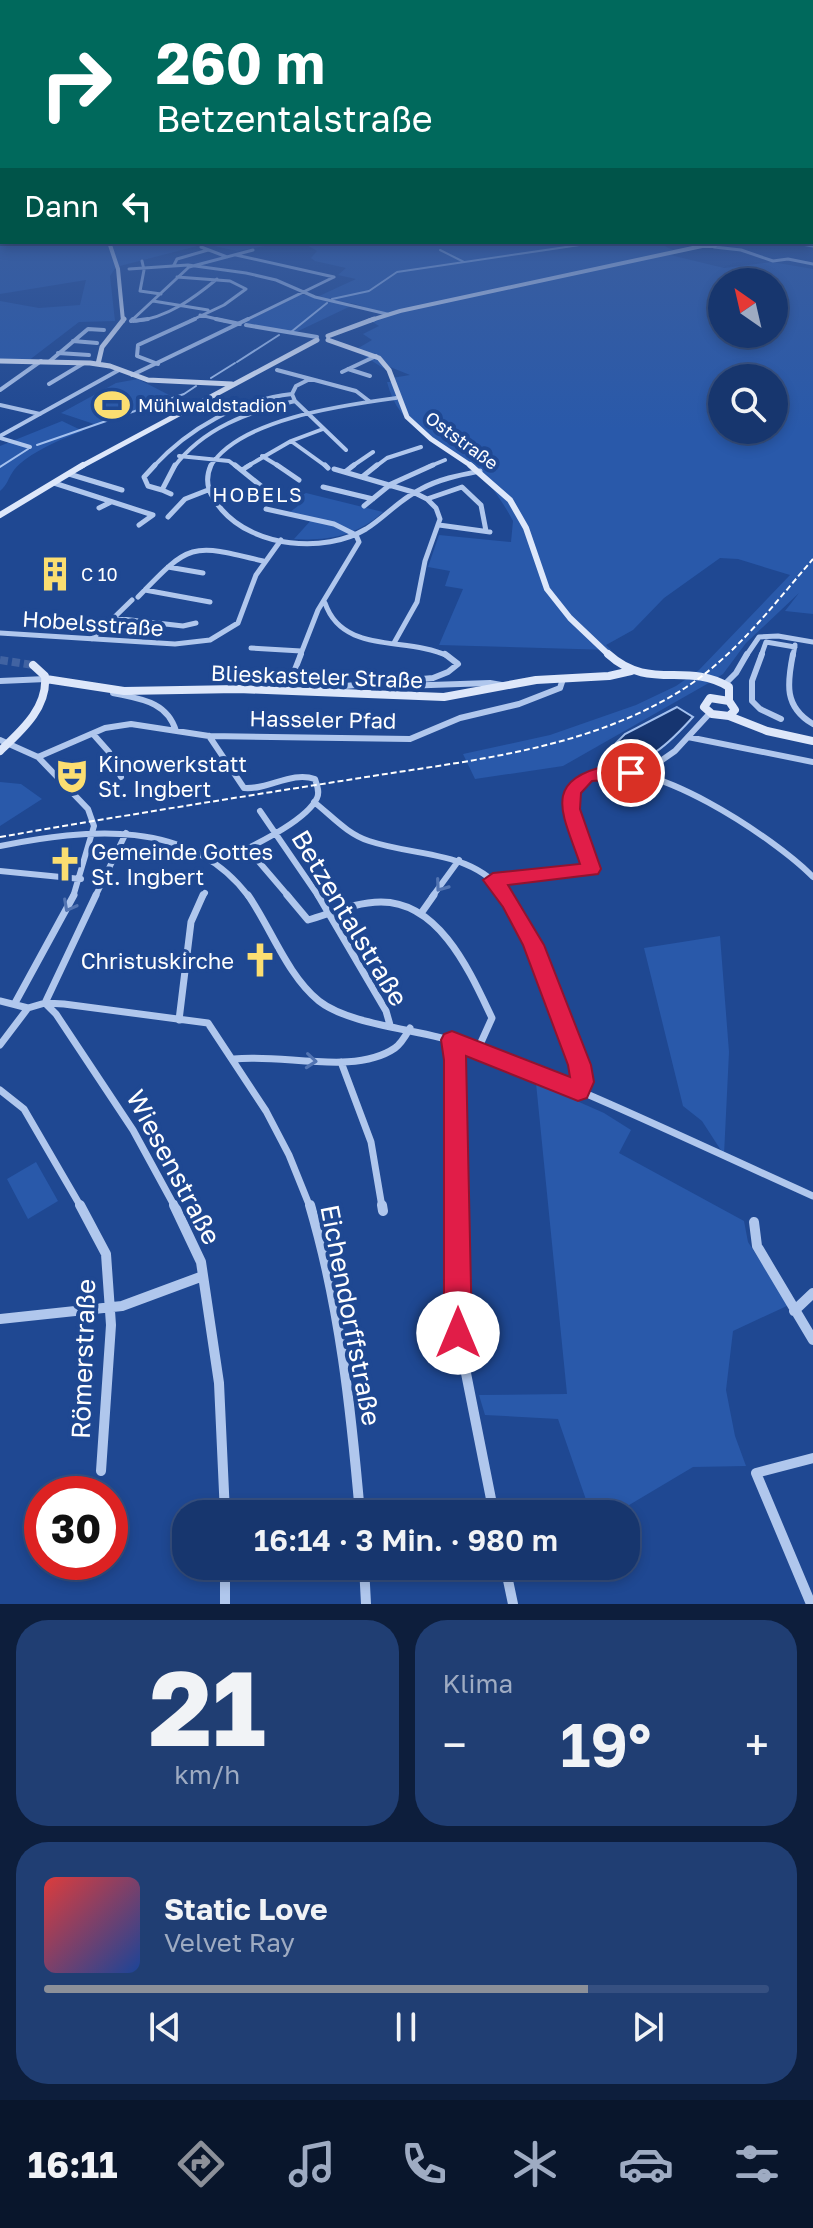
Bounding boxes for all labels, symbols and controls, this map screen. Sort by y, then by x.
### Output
text: 260 m [156,29,325,96]
icon: right [24,32,128,136]
text: Betzentalstraße [156,97,433,140]
icon: left [115,184,159,228]
text: Dann [24,188,99,224]
north arrow [708,268,788,348]
map controls [708,268,788,444]
button: search [708,364,788,444]
sports icon: Mühlwaldstadion [93,386,131,424]
place label: Mühlwaldstadion [138,394,287,416]
street label: Oststraße [421,406,503,474]
district label: HOBELS [212,482,304,506]
building icon: C 10 [36,555,74,593]
place label: C 10 [81,563,118,585]
street label: Hobelsstraße [21,605,165,641]
street label: Blieskasteler Straße [210,659,424,693]
street label: Hasseler Pfad [249,704,397,734]
pin [597,739,665,807]
place label: Kinowerkstatt St. Ingbert [98,750,247,802]
icon: arrive [609,751,653,795]
theatre icon: Kinowerkstatt St. Ingbert [53,757,91,795]
street label: Betzentalstraße [285,824,415,1012]
place label: Gemeinde Gottes St. Ingbert [91,838,273,890]
church icon: Gemeinde Gottes St. Ingbert [46,845,84,883]
one-way arrow [436,877,451,891]
one-way arrow [64,897,79,912]
church icon: Christuskirche [241,941,279,979]
place label: Christuskirche [81,947,234,974]
one-way arrow [305,1052,318,1069]
street label: Wiesenstraße [120,1084,228,1250]
street label: Eichendorffstraße [314,1202,388,1428]
street label: Römerstraße [65,1278,101,1440]
position arrow [416,1291,500,1375]
speed limit sign: 30 [24,1476,128,1580]
text: 16:14 · 3 Min. · 980 m [254,1522,558,1558]
text: 21 [149,1644,266,1769]
text: Klima [443,1668,513,1699]
text: 19° [560,1708,651,1780]
text: − [443,1718,467,1771]
text: + [745,1718,769,1771]
text: km/h [174,1759,240,1790]
text: Static Love [164,1891,328,1927]
text: Velvet Ray [164,1927,295,1958]
icon: previous [143,2005,187,2049]
icon: pause [384,2005,428,2049]
icon: next [626,2005,670,2049]
icon: directions [173,2136,229,2192]
icon: music [284,2136,340,2192]
icon: phone [396,2136,452,2192]
icon: climate [507,2136,563,2192]
icon: car [618,2136,674,2192]
icon: filters [729,2136,785,2192]
text: 16:11 [28,2143,118,2186]

